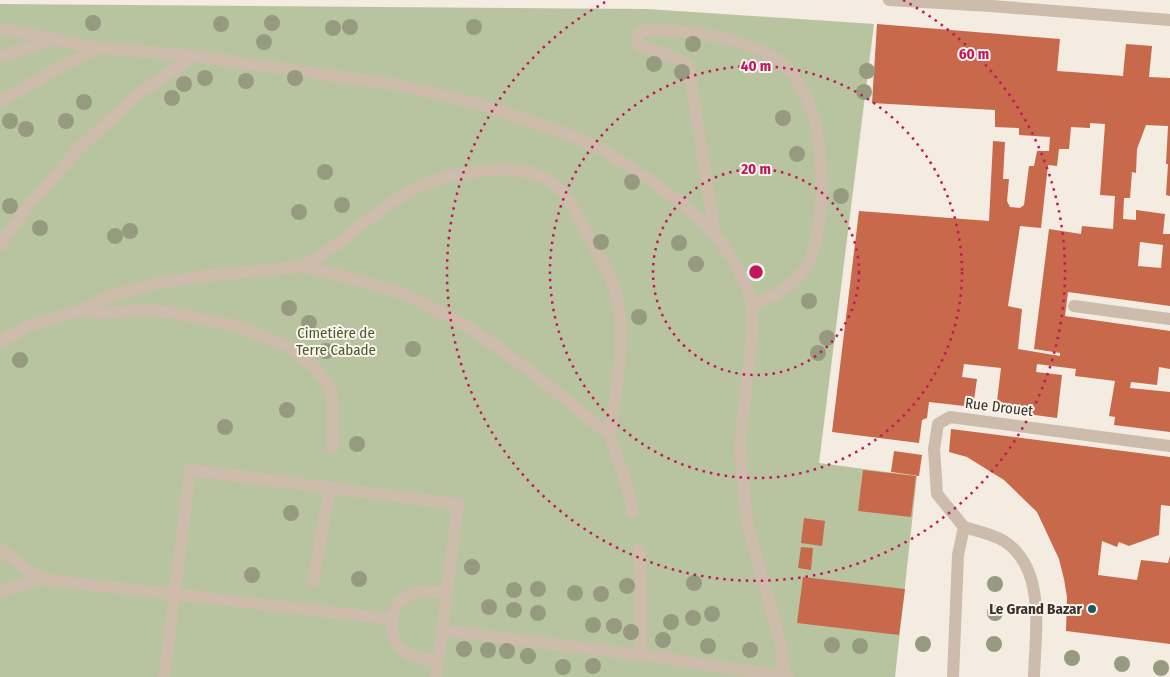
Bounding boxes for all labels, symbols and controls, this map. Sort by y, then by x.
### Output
text: 60 m [959,45,989,63]
text: 40 m [741,57,771,75]
text: 20 m [740,160,771,178]
centre of rings [747,263,765,281]
park label: Cimetière de Terre Cabade [296,324,376,359]
street label: Rue Drouet [964,394,1034,420]
place label: Le Grand Bazar [989,600,1083,618]
marker: Le Grand Bazar [1086,603,1098,615]

